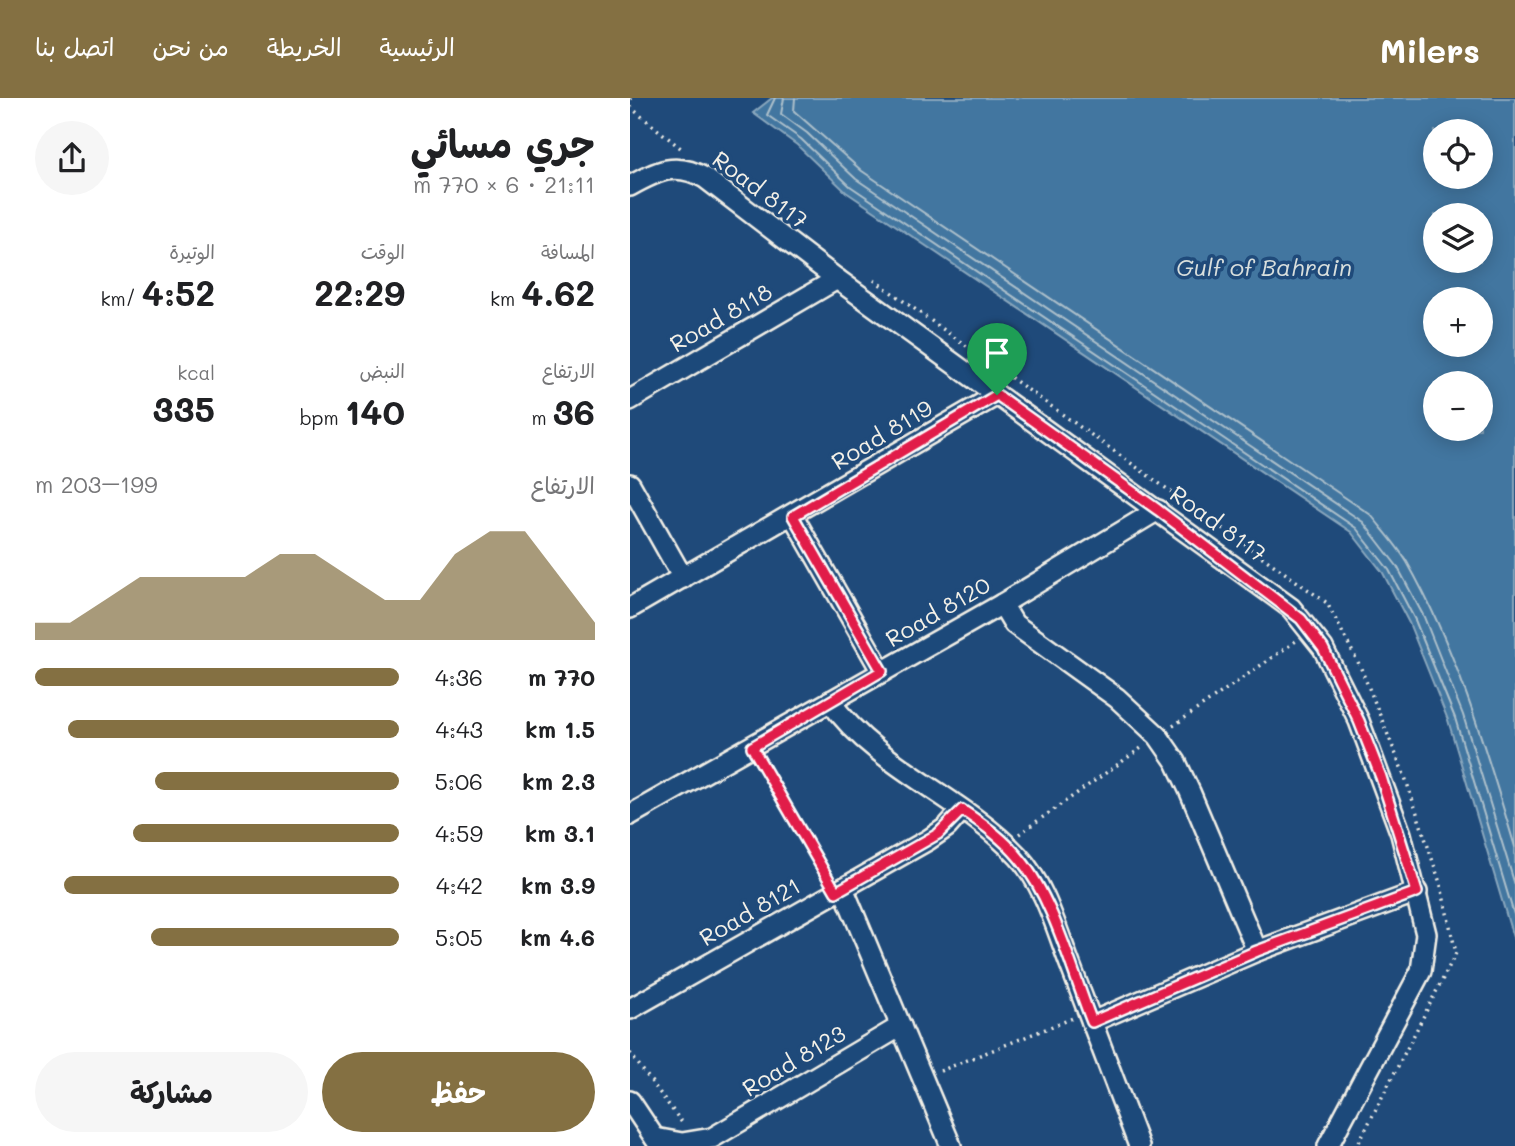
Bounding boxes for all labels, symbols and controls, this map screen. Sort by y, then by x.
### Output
text: Milers [1380,28,1480,71]
text: اتصل بنا [35,31,114,62]
text: من نحن [152,31,229,62]
text: الخريطة [267,31,342,62]
text: الرئيسية [380,31,455,62]
text: جري مسائي [411,118,595,168]
map controls [1423,119,1493,441]
button: locate [1423,119,1493,189]
button: share [35,121,109,195]
street label: Road 8117 [707,144,814,235]
text: 21:11 · 6 × 770 m [413,169,595,199]
button: layers [1423,203,1493,273]
text: الوتيرة [169,239,215,264]
text: الوقت [361,239,405,264]
text: المسافة [541,239,595,264]
water label: Gulf of Bahrain [1176,251,1352,282]
text: 4:52 [142,269,215,315]
text: 22:29 [314,269,405,315]
text: 4.62 [521,269,595,315]
street label: Road 8118 [664,276,777,358]
text: /km [100,286,142,311]
text: km [490,286,521,311]
button: + [1423,287,1493,357]
pin [967,323,1027,395]
icon: arrive [978,334,1016,372]
text: النبض [360,358,405,383]
text: الارتفاع [542,358,595,383]
text: kcal [177,360,215,385]
button: − [1423,371,1493,441]
text: 335 [153,385,215,431]
text: 140 [345,388,405,434]
text: 36 [553,388,595,434]
street label: Road 8119 [825,392,938,476]
text: bpm [300,405,345,430]
text: m [532,405,553,430]
text: 199–203 m [35,469,158,499]
text: الارتفاع [531,470,595,500]
street label: Road 8117 [1164,478,1273,568]
street label: Road 8120 [880,569,995,653]
text: 4:36 [435,662,483,692]
text: 770 m [528,662,595,692]
text: 4:43 [435,714,483,744]
text: 1.5 km [525,714,595,744]
text: 5:06 [434,766,483,796]
text: 2.3 km [522,766,595,796]
text: 4:59 [435,818,483,848]
text: 3.1 km [525,818,595,848]
text: 4:42 [436,870,483,900]
text: 3.9 km [521,870,595,900]
street label: Road 8121 [694,870,805,952]
text: 5:05 [435,922,483,952]
text: 4.6 km [520,922,595,952]
street label: Road 8123 [736,1018,851,1103]
button: مشاركة [35,1052,308,1132]
button: حفظ [322,1052,595,1132]

